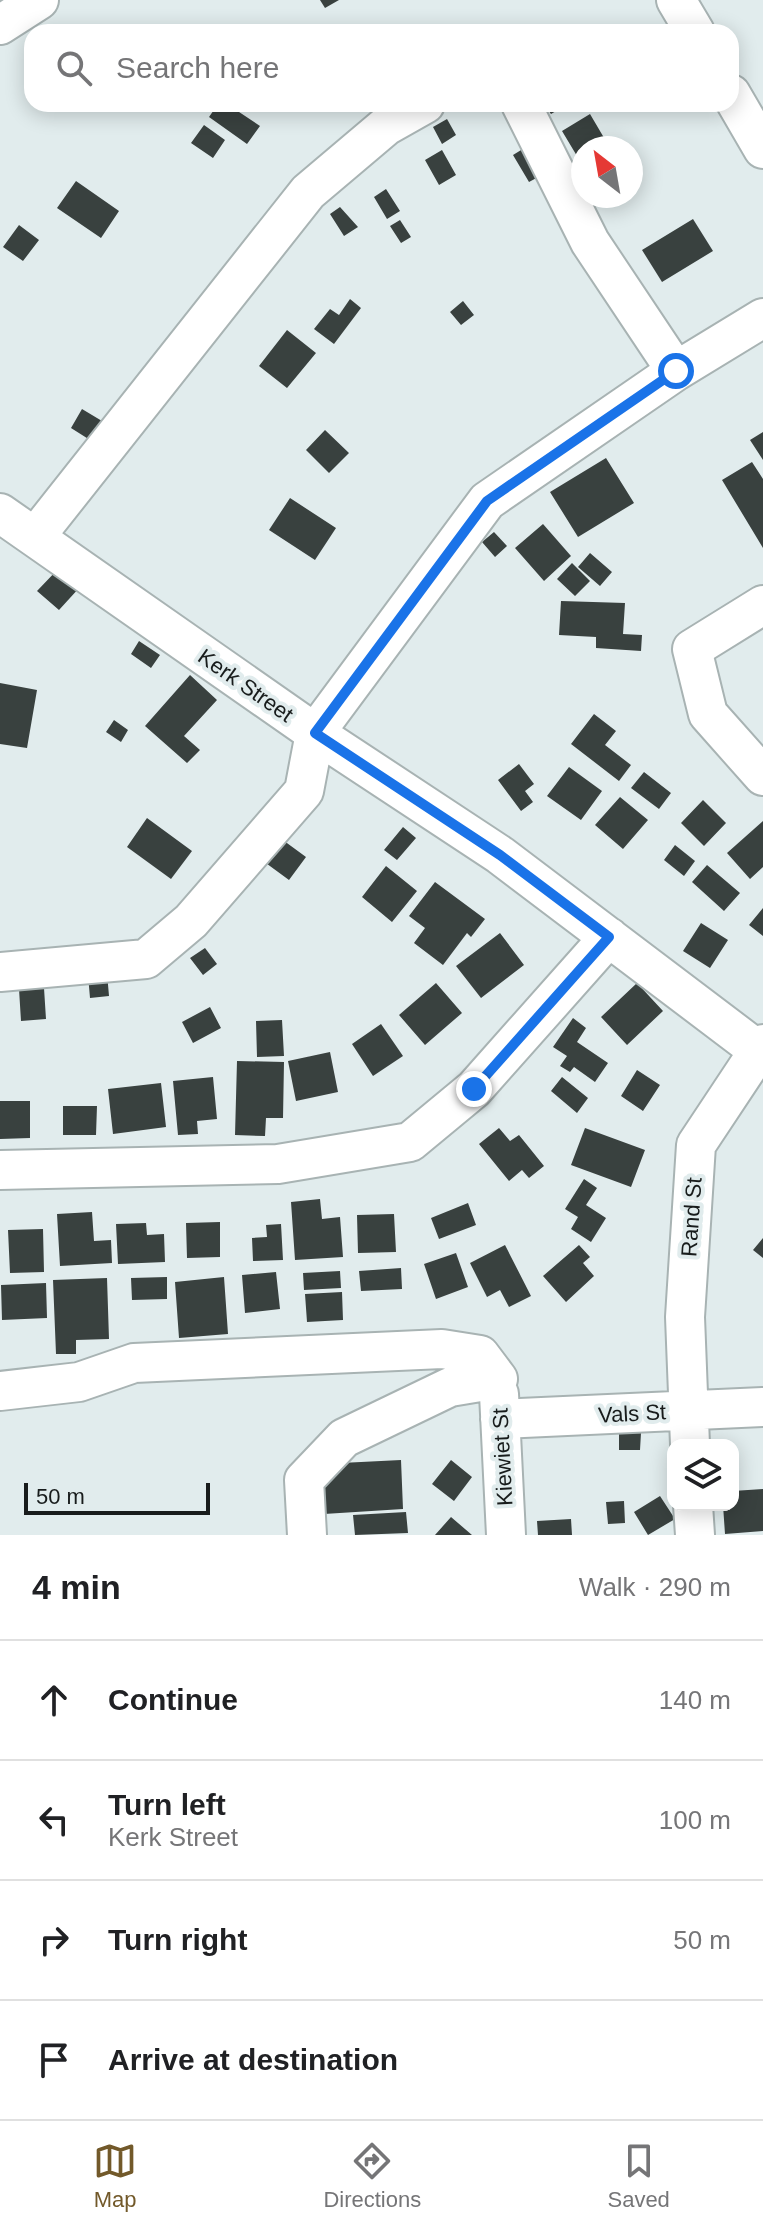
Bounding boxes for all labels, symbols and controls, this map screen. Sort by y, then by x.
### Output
search box [24,24,739,112]
icon: search [52,46,96,90]
text: Search here [116,51,279,84]
north arrow [571,136,643,208]
route start [658,353,694,389]
street label: Kerk Street [193,644,298,727]
route end [456,1071,492,1107]
street label: Rand St [676,1177,707,1258]
street label: Vals St [597,1399,667,1428]
street label: Kiewiet St [487,1407,518,1506]
map controls [667,1439,739,1511]
button: layers [667,1439,739,1511]
scale bar [24,1479,210,1515]
text: 50 m [36,1484,85,1509]
text: 4 min [32,1568,121,1606]
text: Walk · 290 m [579,1572,731,1602]
icon: ahead [32,1678,76,1722]
text: Continue [108,1683,238,1716]
text: 140 m [659,1685,731,1715]
text: Turn left [108,1788,226,1821]
icon: left [32,1798,76,1842]
text: 100 m [659,1805,731,1835]
text: Kerk Street [108,1822,238,1852]
icon: right [32,1918,76,1962]
text: Turn right [108,1923,247,1956]
text: 50 m [673,1925,731,1955]
icon: arrive [32,2038,76,2082]
text: Arrive at destination [108,2043,398,2076]
tab: Map [93,2139,137,2213]
tab: Directions [323,2139,421,2213]
tab: Saved [607,2139,670,2213]

